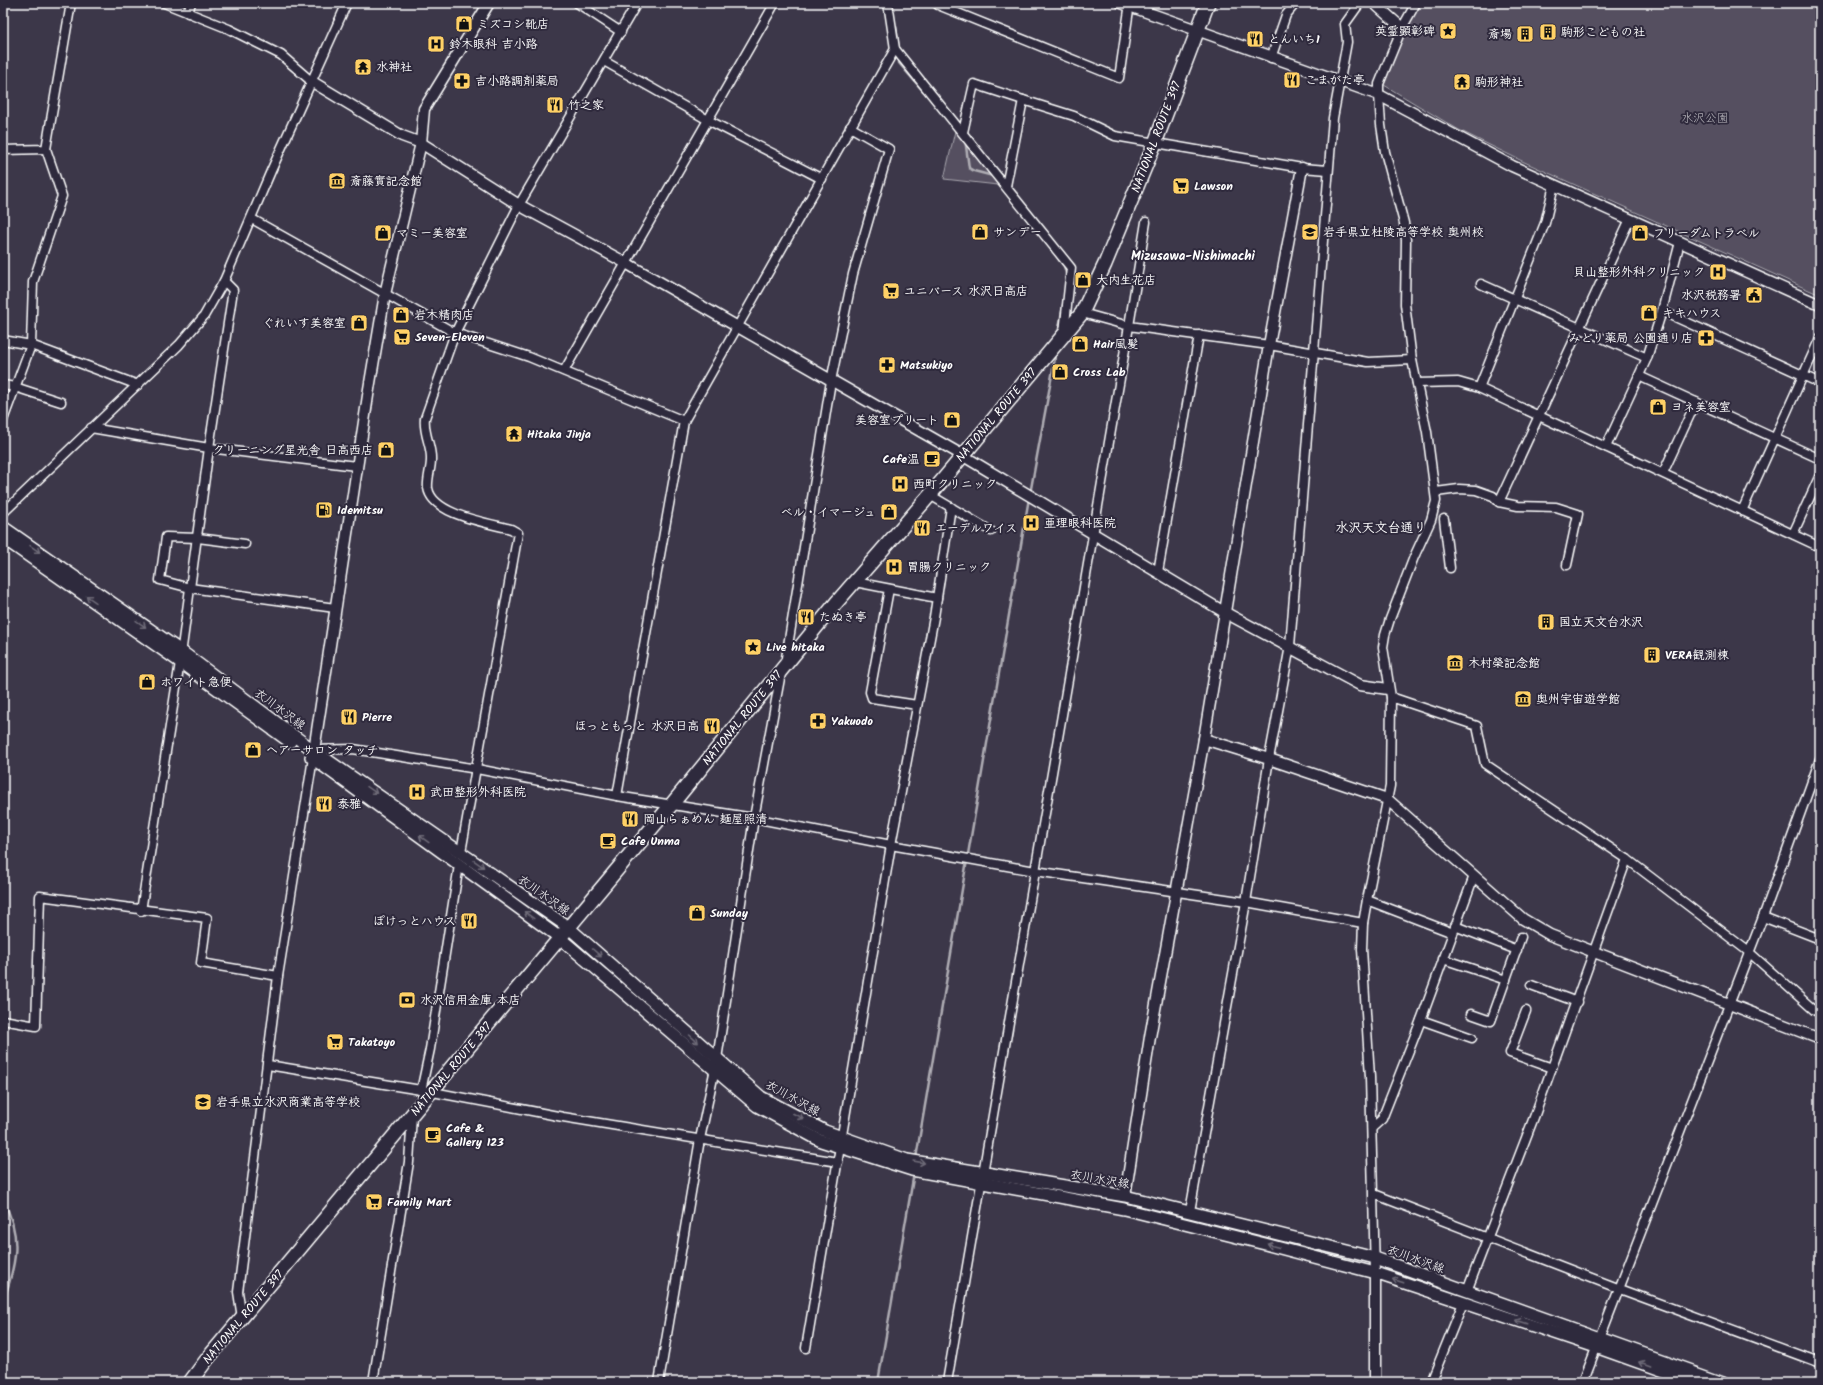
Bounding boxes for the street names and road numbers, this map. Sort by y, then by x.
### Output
street label: NATIONAL ROUTE 397 [1127,78,1187,196]
street label: NATIONAL ROUTE 397 [951,364,1042,467]
street label: NATIONAL ROUTE 397 [698,666,787,770]
street label: 衣川水沢線 [250,684,309,735]
street label: 衣川水沢線 [514,870,574,920]
street label: NATIONAL ROUTE 397 [406,1018,497,1121]
street label: 衣川水沢線 [762,1076,824,1121]
street label: 衣川水沢線 [1069,1165,1131,1194]
street label: 衣川水沢線 [1384,1240,1447,1279]
street label: NATIONAL ROUTE 397 [198,1266,289,1369]

